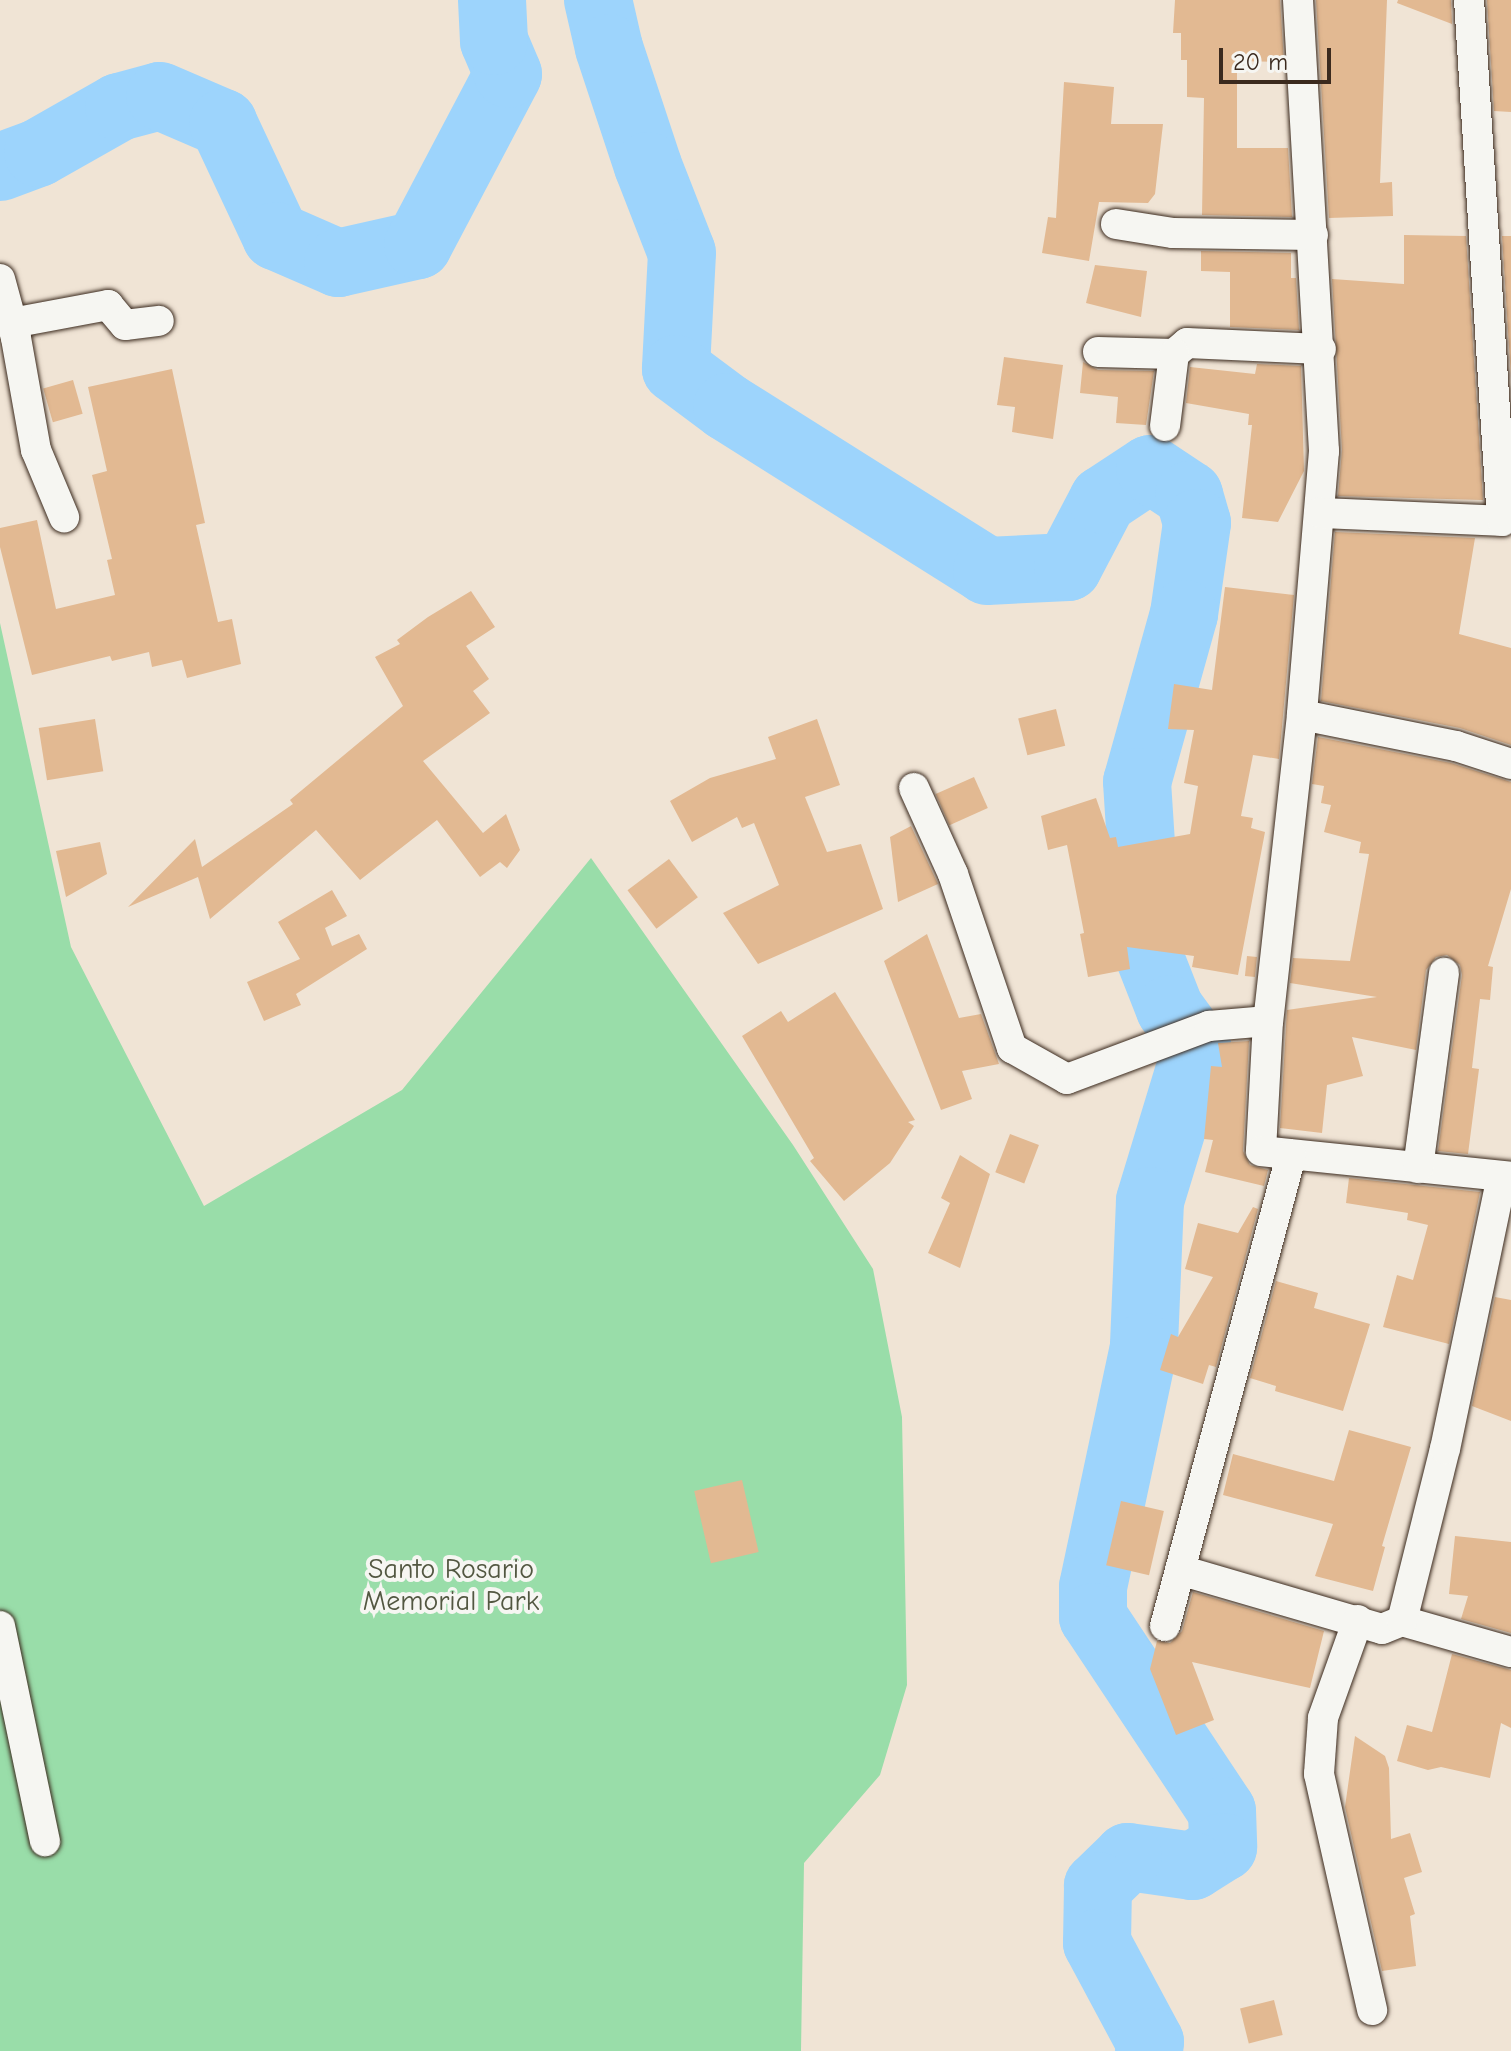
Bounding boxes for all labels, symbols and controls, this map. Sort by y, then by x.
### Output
scale bar [1223,32,1335,82]
text: 20 m [1233,48,1288,76]
park label: Santo Rosario Memorial Park [363,1552,539,1618]

